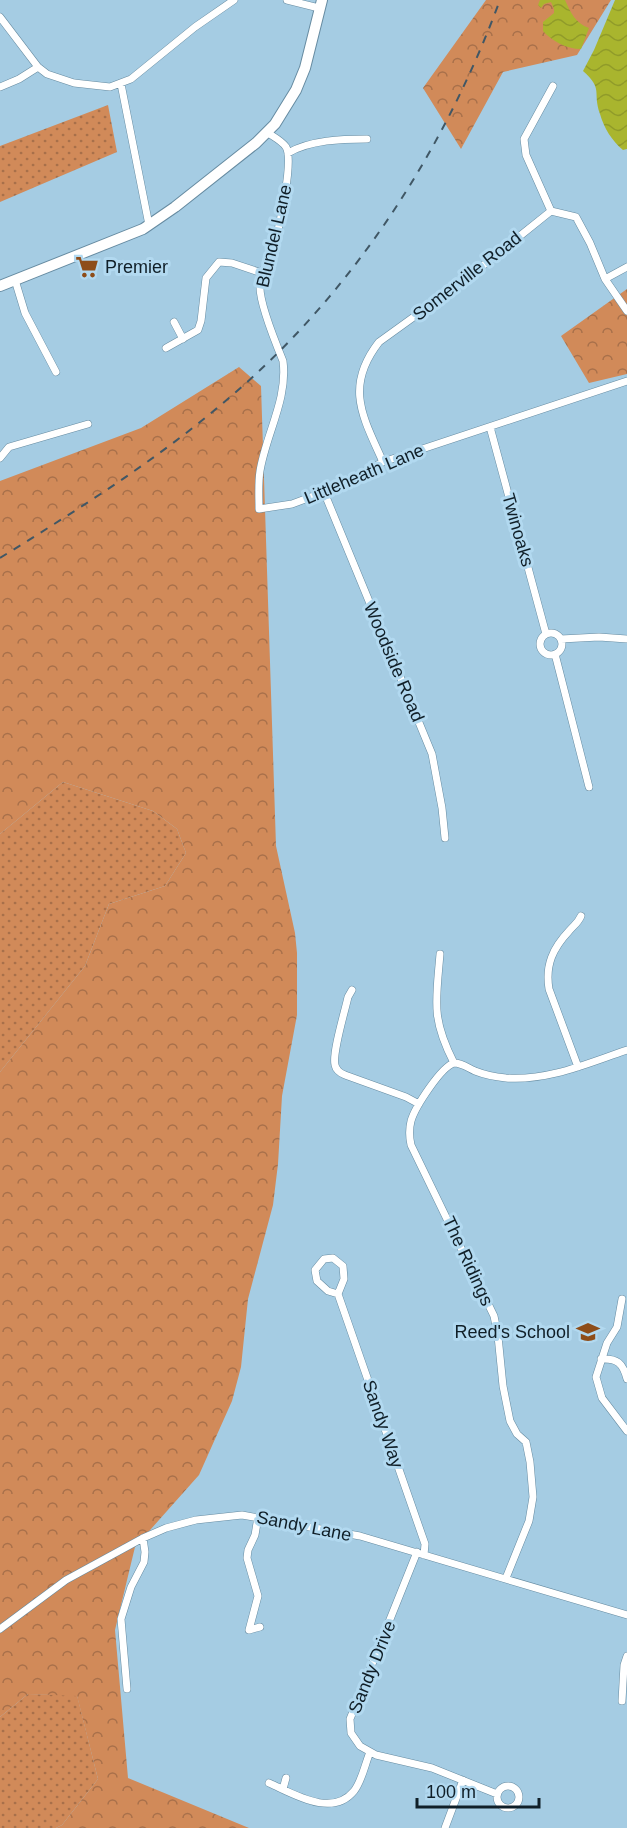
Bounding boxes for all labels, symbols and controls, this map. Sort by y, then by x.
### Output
street label: Blundel Lane [252,183,296,289]
street label: Somerville Road [409,227,525,325]
supermarket icon: Premier [74,254,100,280]
place label: Premier [105,257,168,277]
street label: Littleheath Lane [301,440,427,508]
street label: Twinoaks [498,491,538,569]
street label: Woodside Road [360,599,428,725]
street label: The Ridings [439,1213,497,1309]
school or university icon: Reed's School [575,1319,601,1345]
place label: Reed's School [454,1322,570,1342]
street label: Sandy Way [359,1378,407,1470]
street label: Sandy Lane [255,1507,353,1545]
street label: Sandy Drive [344,1618,400,1716]
scale bar [417,1771,538,1809]
text: 100 m [426,1782,476,1802]

